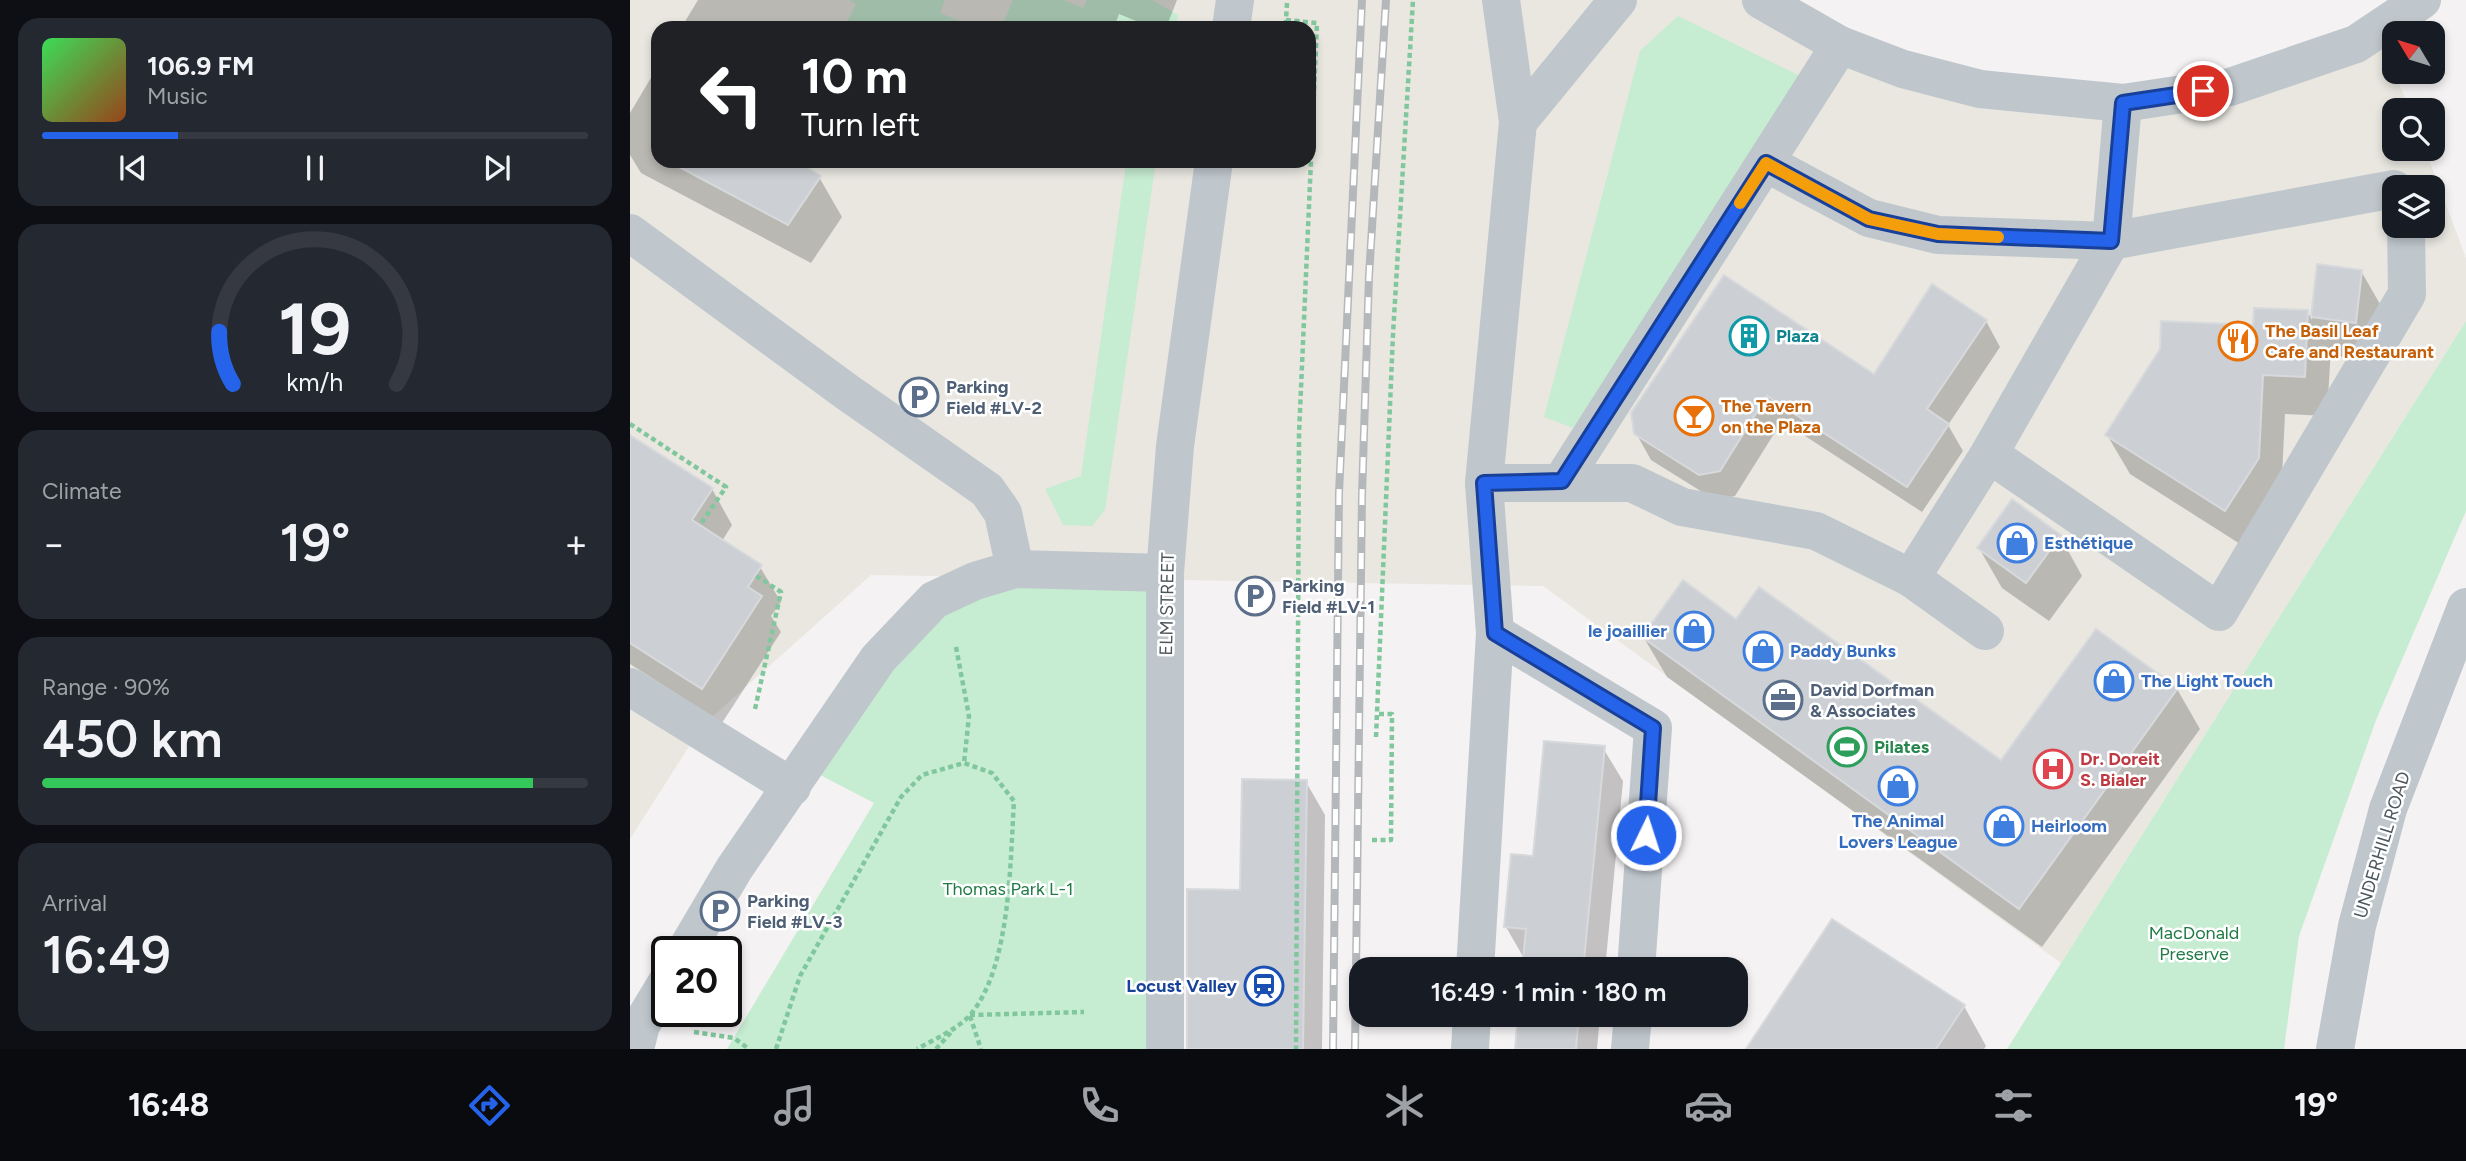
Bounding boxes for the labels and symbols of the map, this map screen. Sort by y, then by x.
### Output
north arrow [2382,21,2445,84]
pin [2173,61,2233,121]
building icon: Plaza [1728,315,1770,357]
restaurant icon: The Basil Leaf Cafe and Restaurant [2217,320,2259,362]
place label: The Basil Leaf Cafe and Restaurant [2265,320,2434,363]
place label: Plaza [1776,325,1819,347]
parking icon: Parking Field #LV-2 [898,376,940,418]
place label: Parking Field #LV-2 [946,376,1042,419]
bar icon: The Tavern on the Plaza [1673,395,1715,437]
place label: The Tavern on the Plaza [1721,395,1821,438]
shop icon: Esthétique [1996,522,2038,564]
place label: Esthétique [2044,532,2133,554]
street label: ELM STREET [1155,552,1179,656]
parking icon: Parking Field #LV-1 [1234,575,1276,617]
place label: Parking Field #LV-1 [1282,575,1375,618]
shop icon: le joaillier [1673,610,1715,652]
place label: le joaillier [1588,620,1667,642]
shop icon: Paddy Bunks [1742,630,1784,672]
place label: Paddy Bunks [1790,640,1896,662]
shop icon: The Light Touch [2093,660,2135,702]
place label: The Light Touch [2141,670,2273,692]
office icon: David Dorfman & Associates [1762,679,1804,721]
place label: David Dorfman & Associates [1810,679,1934,722]
sports icon: Pilates [1826,726,1868,768]
place label: Pilates [1874,736,1930,758]
hospital icon: Dr. Doreit S. Bialer [2032,748,2074,790]
place label: Dr. Doreit S. Bialer [2080,748,2160,791]
shop icon: The Animal Lovers League [1877,765,1919,807]
street label: UNDERHILL ROAD [2349,769,2415,921]
position arrow [1609,798,1683,872]
shop icon: Heirloom [1983,805,2025,847]
place label: The Animal Lovers League [1838,810,1958,853]
place label: Heirloom [2031,815,2107,837]
park label: Thomas Park L-1 [943,878,1073,900]
parking icon: Parking Field #LV-3 [699,890,741,932]
place label: Parking Field #LV-3 [747,890,842,933]
park label: MacDonald Preserve [2149,922,2239,965]
speed limit sign: 20 [651,936,742,1027]
station icon: Locust Valley [1243,965,1285,1007]
place label: Locust Valley [1126,975,1238,997]

